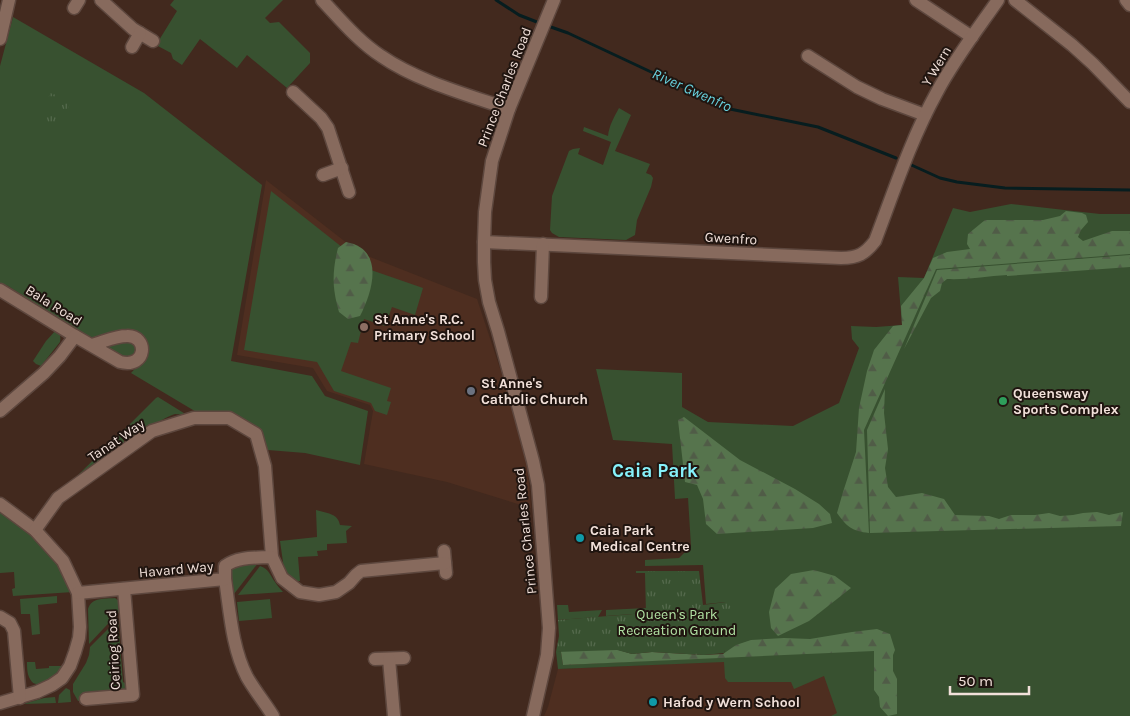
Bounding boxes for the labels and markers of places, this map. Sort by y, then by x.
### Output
place label: St Anne's R.C. Primary School [374,311,475,344]
marker: St Anne's R.C. Primary School [358,321,370,333]
place label: St Anne's Catholic Church [481,375,588,408]
marker: St Anne's Catholic Church [465,385,477,397]
place label: Queensway Sports Complex [1013,385,1119,418]
marker: Queensway Sports Complex [997,395,1009,407]
place label: Caia Park Medical Centre [590,522,690,555]
marker: Caia Park Medical Centre [574,532,586,544]
place label: Hafod y Wern School [663,694,800,711]
marker: Hafod y Wern School [647,696,659,708]

